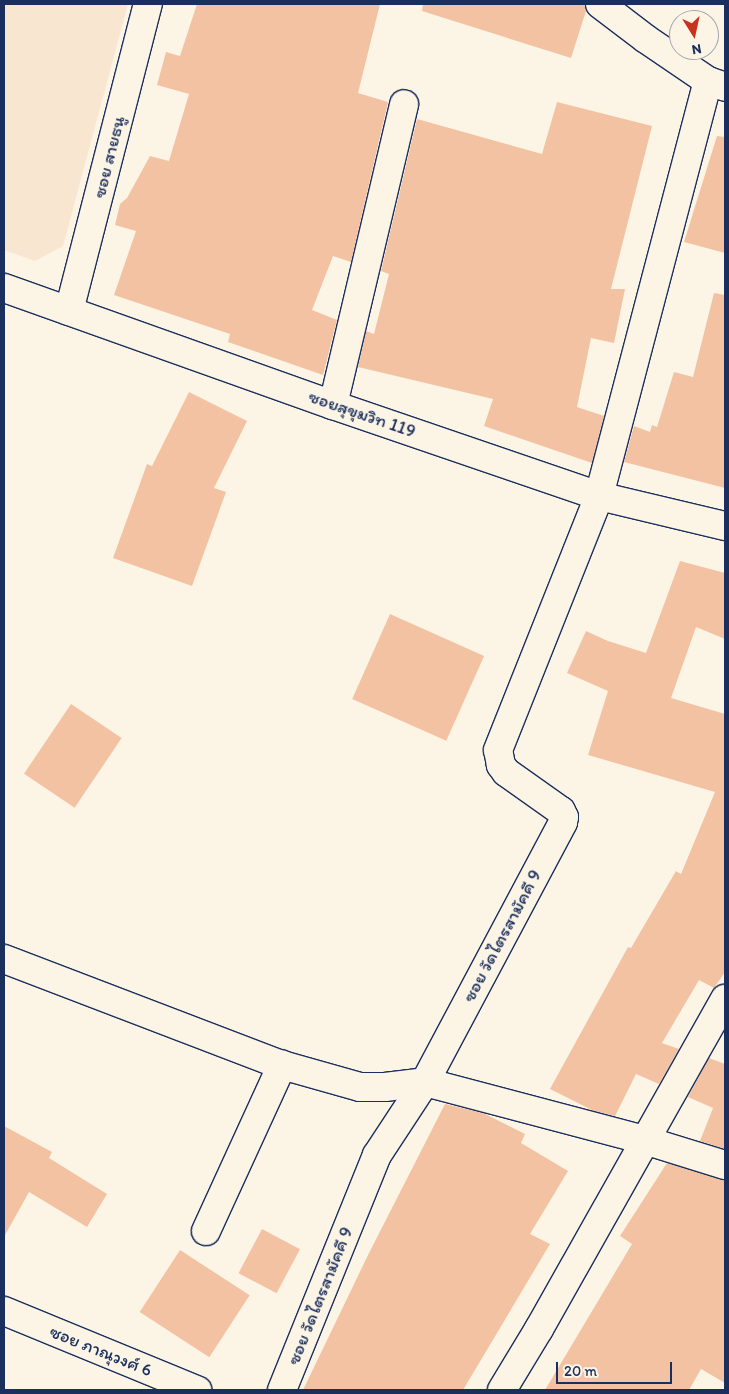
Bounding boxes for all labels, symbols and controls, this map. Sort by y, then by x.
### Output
north arrow [669,10,719,60]
text: N [690,40,703,58]
street label: ซอย สายธนู [88,114,130,200]
street label: ซอยสุขุมวิท 119 [306,386,418,442]
street label: ซอย วัดไตรสามัคคี 9 [458,866,546,1006]
street label: ซอย วัดไตรสามัคคี 9 [283,1224,357,1368]
street label: ซอย ภาณุวงศ์ 6 [47,1321,155,1381]
scale bar [559,1352,675,1384]
text: 20 m [564,1362,597,1380]

